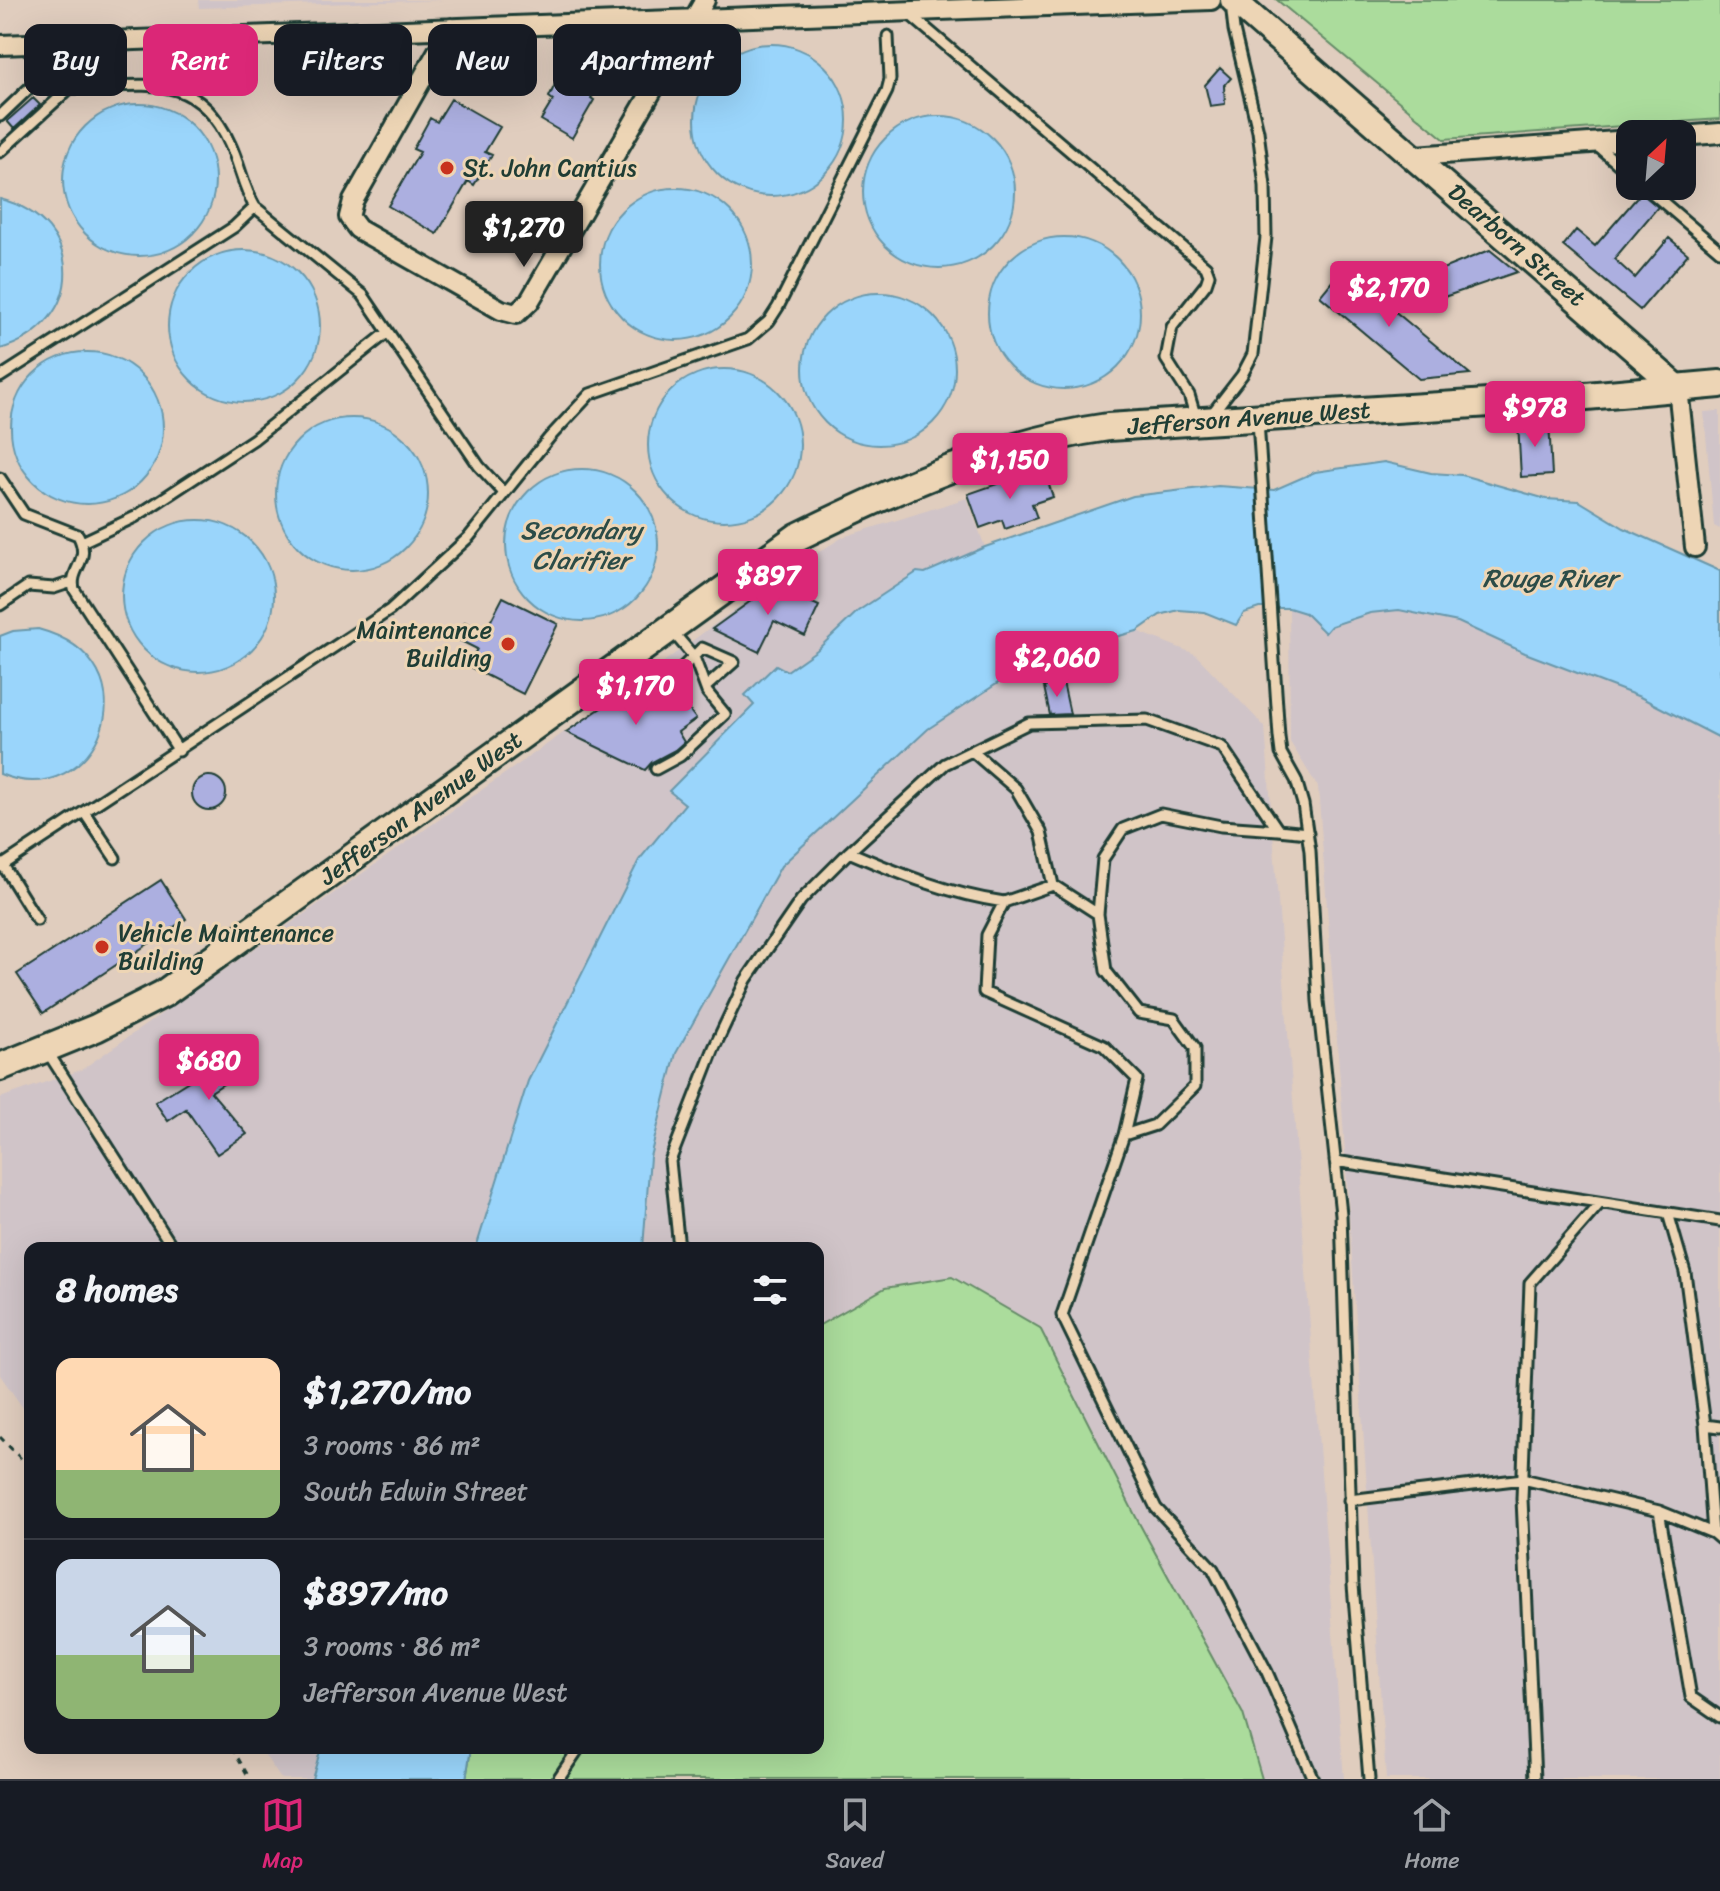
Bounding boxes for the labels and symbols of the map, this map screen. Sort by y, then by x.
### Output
north arrow [1616,120,1696,200]
place label: St. John Cantius [463,147,637,189]
marker: St. John Cantius [438,159,456,177]
street label: Dearborn Street [1438,172,1596,318]
pin: $1,270 [459,201,589,269]
pin: $2,170 [1324,261,1454,329]
pin: $978 [1488,381,1582,449]
street label: Jefferson Avenue West [1125,389,1372,448]
pin: $1,150 [945,433,1075,501]
water label: Secondary Clarifier [521,507,645,583]
pin: $897 [721,549,815,617]
water label: Rouge River [1483,555,1622,601]
place label: Maintenance Building [356,609,492,679]
pin: $2,060 [992,631,1122,699]
marker: Maintenance Building [499,635,517,653]
pin: $1,170 [571,659,701,727]
street label: Jefferson Avenue West [309,720,532,897]
place label: Vehicle Maintenance Building [118,912,334,982]
marker: Vehicle Maintenance Building [93,938,111,956]
pin: $680 [162,1034,256,1102]

